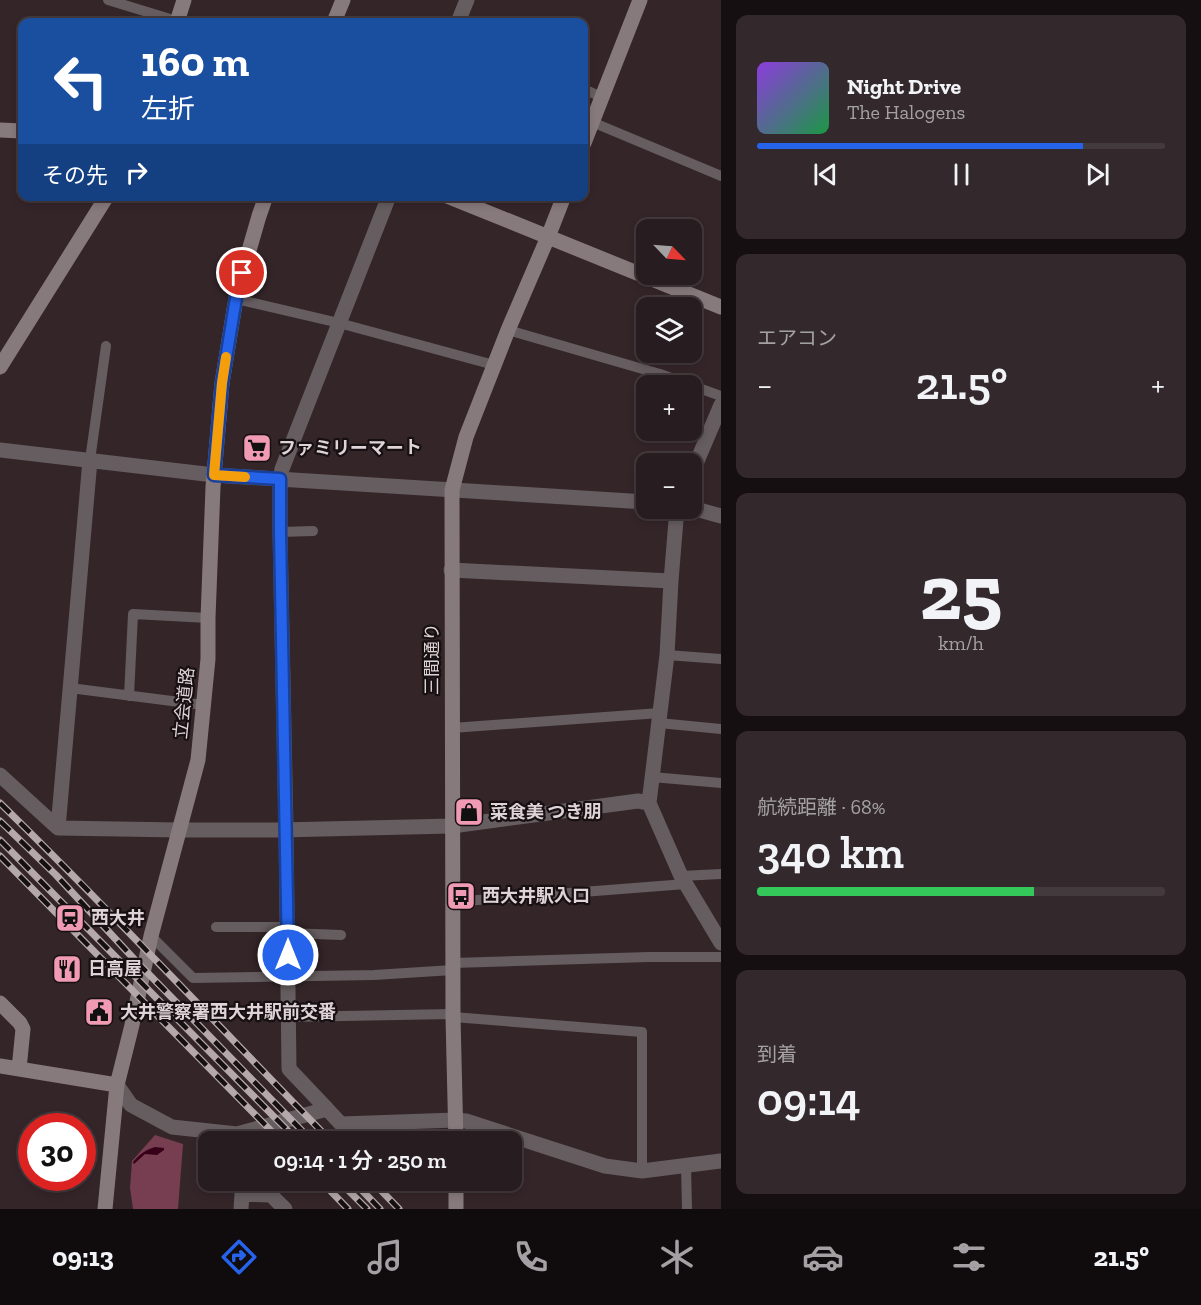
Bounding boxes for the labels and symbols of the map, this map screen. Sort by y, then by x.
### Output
north arrow [636,219,702,285]
pin [216,247,267,298]
supermarket icon: ファミリーマート [241,432,273,464]
place label: ファミリーマート [278,437,422,459]
street label: 三間通り [421,623,443,695]
street label: 立会道路 [169,666,199,740]
shop icon: 菜食美 つき朋 [453,796,485,828]
place label: 菜食美 つき朋 [490,801,601,823]
bus stop icon: 西大井駅入口 [445,880,477,912]
place label: 西大井駅入口 [482,885,590,907]
station icon: 西大井 [54,902,86,934]
place label: 西大井 [91,907,145,929]
position arrow [256,923,320,987]
restaurant icon: 日高屋 [51,953,83,985]
place label: 日高屋 [88,958,142,980]
public building icon: 大井警察署西大井駅前交番 [83,996,115,1028]
place label: 大井警察署西大井駅前交番 [120,1001,336,1023]
speed limit sign: 30 [18,1113,96,1191]

